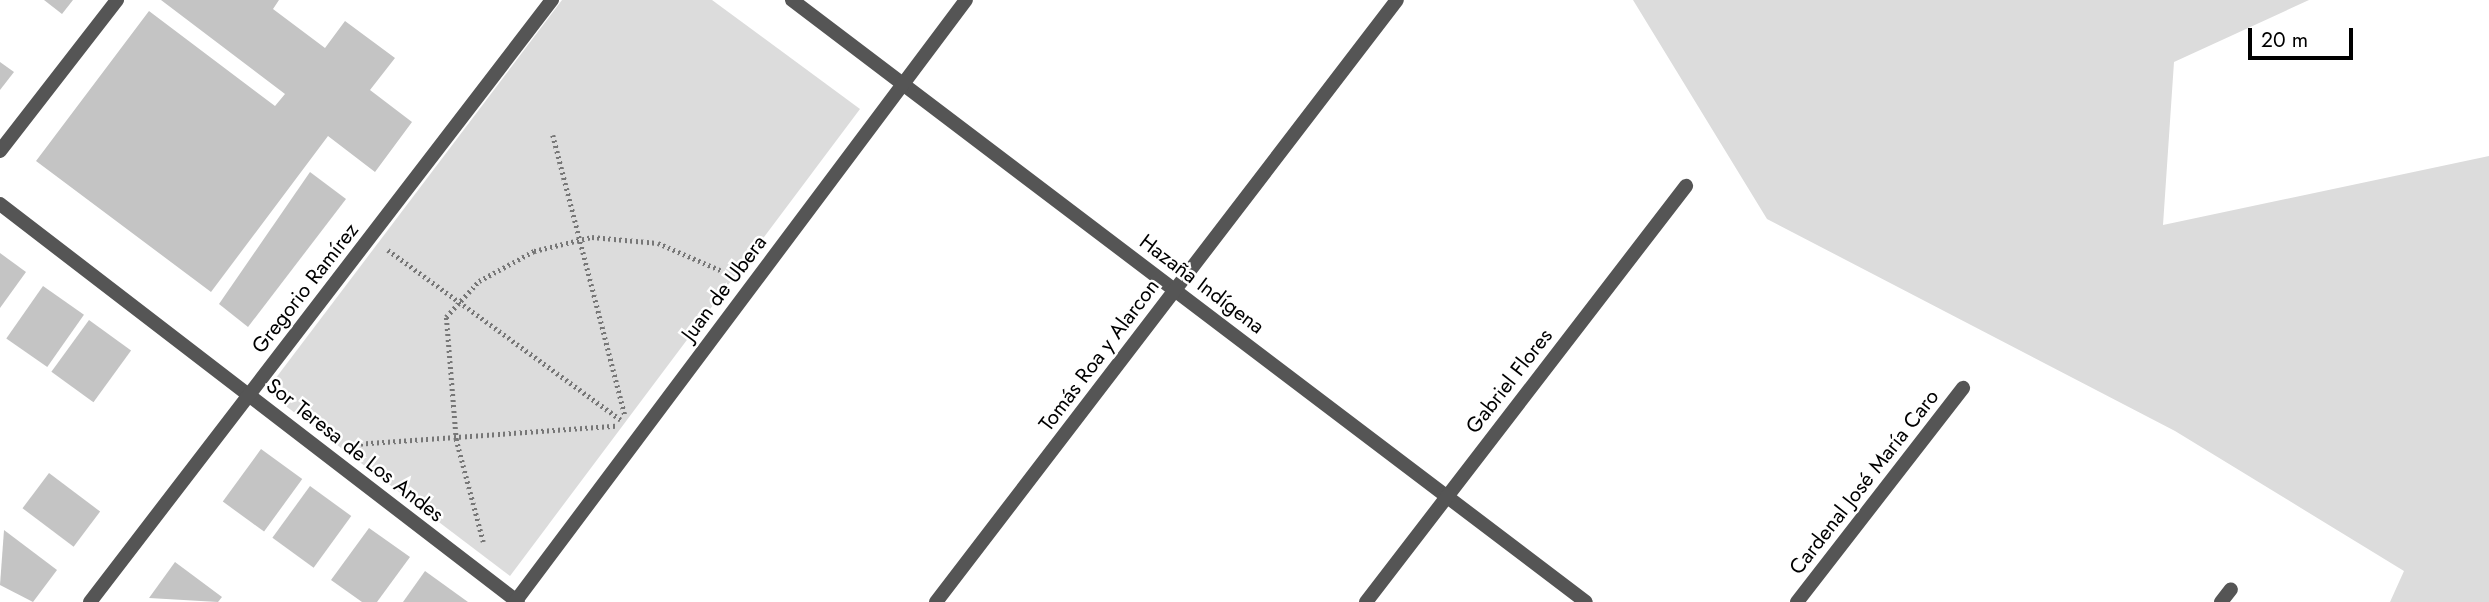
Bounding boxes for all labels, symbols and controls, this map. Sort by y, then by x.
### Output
scale bar [2251,14,2356,58]
text: 20 m [2261,25,2308,55]
street label: Gregorio Ramírez [246,218,364,358]
street label: Hazaña Indígena [1135,229,1269,339]
street label: Juan de Ubera [676,230,772,346]
street label: Tomás Roa y Alarcon [1034,274,1164,436]
street label: Gabriel Flores [1460,324,1558,438]
street label: Sor Teresa de Los Andes [261,373,449,527]
street label: Cardenal José María Caro [1784,384,1944,580]

